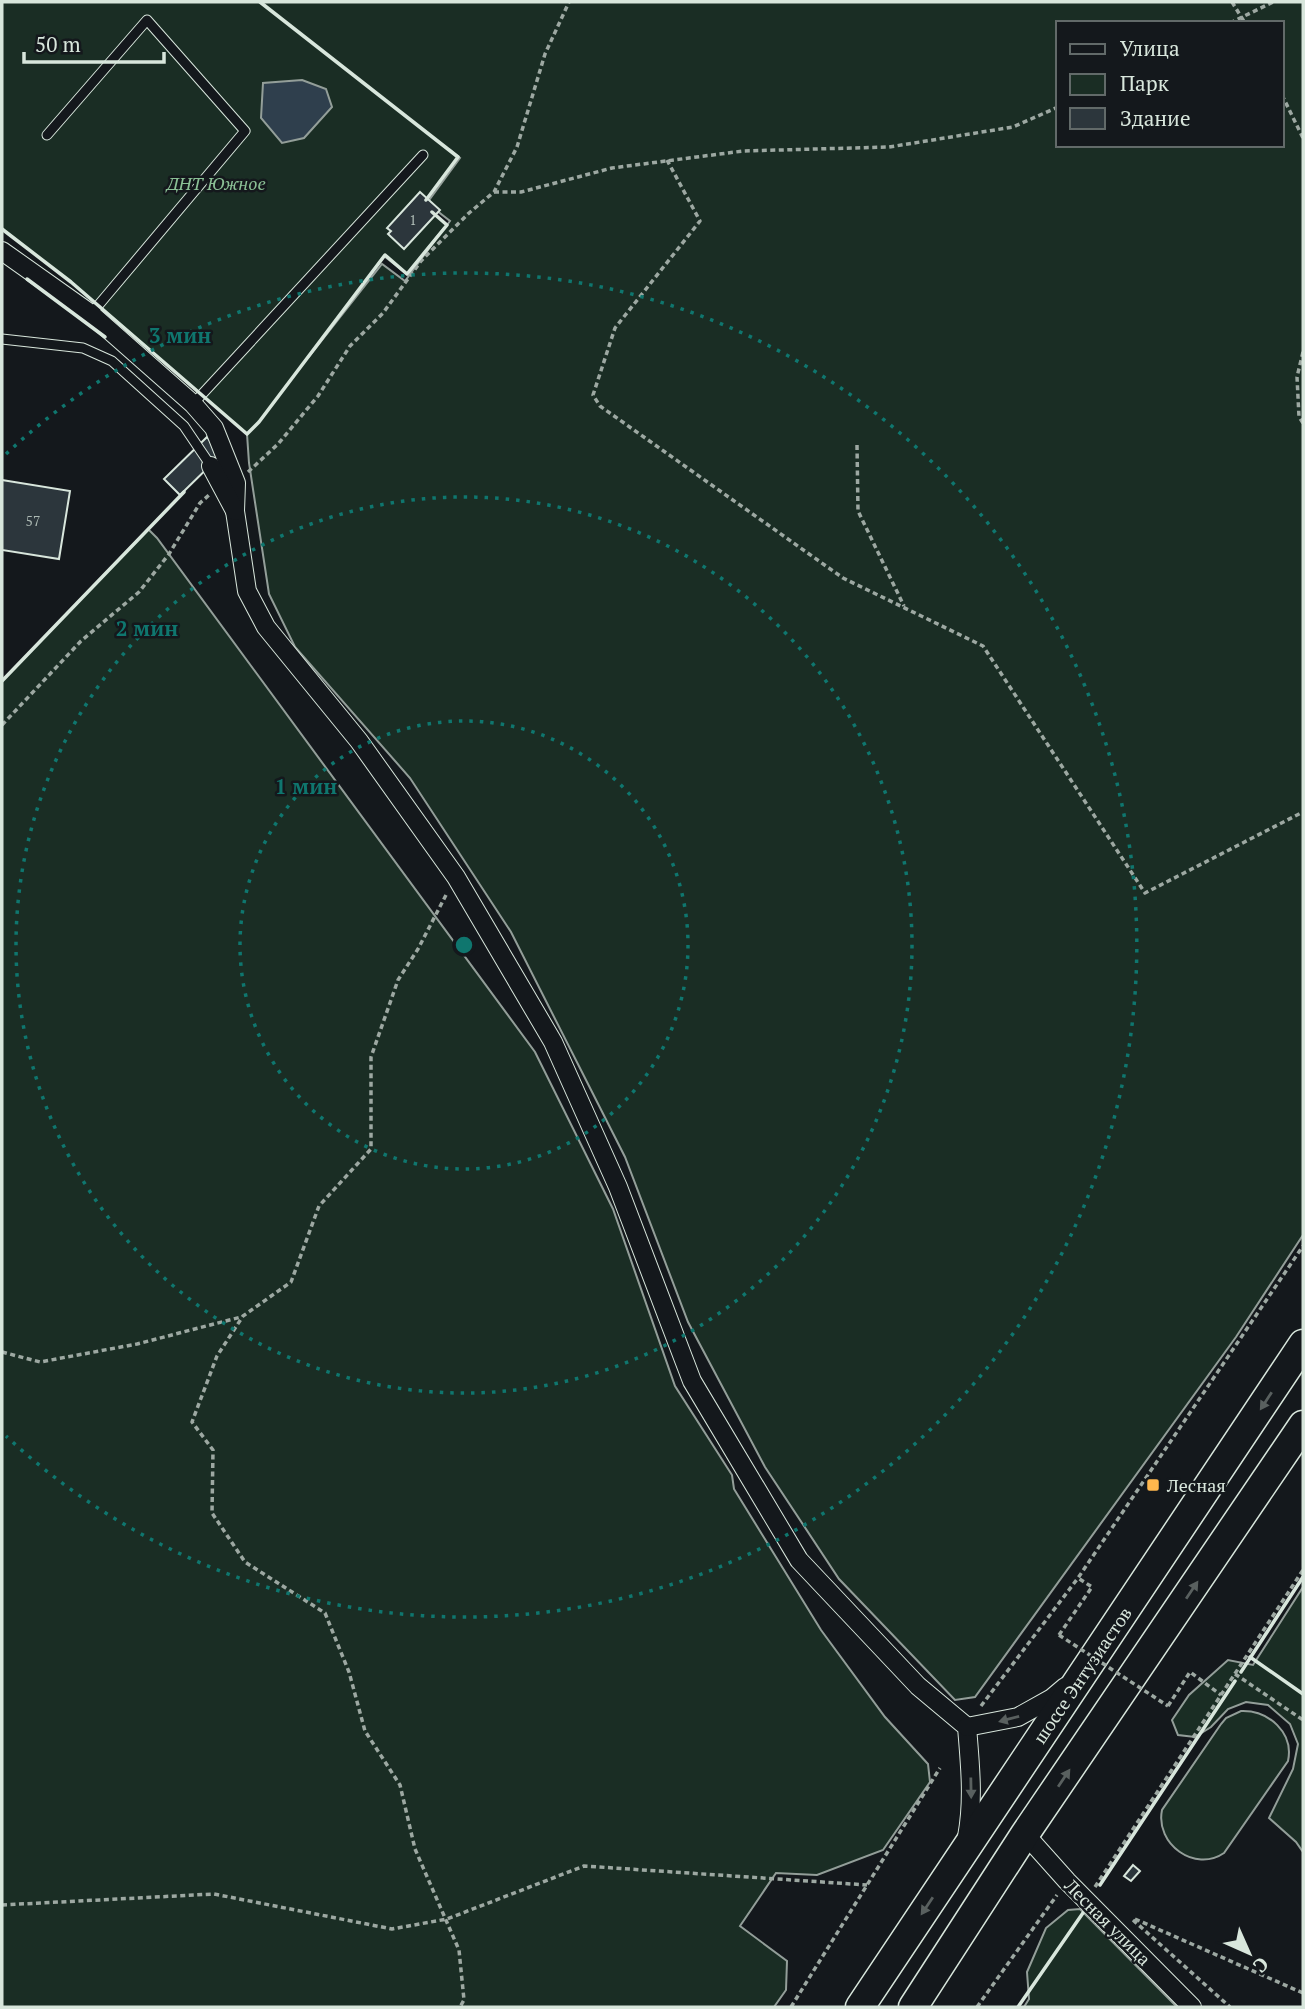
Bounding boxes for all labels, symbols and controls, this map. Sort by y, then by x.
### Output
scale bar [24,21,164,65]
legend [1056,21,1284,147]
text: 50 m [35,30,81,58]
text: Улица [1120,34,1180,62]
text: Парк [1120,69,1170,97]
text: Здание [1120,104,1191,132]
park label: ДНТ Южное [164,171,266,195]
house number: 1 [409,210,417,229]
text: 3 мин [149,321,211,349]
house number: 57 [26,511,40,530]
text: 2 мин [116,614,178,642]
text: 1 мин [275,772,337,800]
centre of rings [452,933,476,957]
one-way arrow [1259,1391,1272,1410]
place label: Лесная [1166,1473,1226,1497]
marker: Лесная [1145,1477,1161,1493]
one-way arrow [1185,1581,1199,1599]
street label: шоссе Энтузиастов [1027,1602,1137,1748]
one-way arrow [998,1714,1019,1724]
one-way arrow [1057,1769,1071,1787]
one-way arrow [965,1778,977,1800]
street label: Лесная улица [1059,1873,1156,1970]
one-way arrow [920,1897,934,1915]
north arrow [1214,1918,1284,1988]
text: С [1248,1952,1275,1979]

